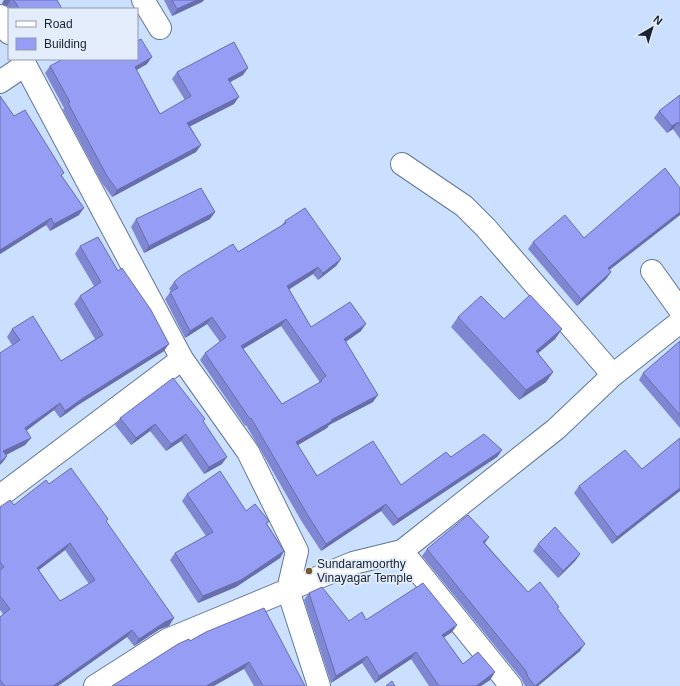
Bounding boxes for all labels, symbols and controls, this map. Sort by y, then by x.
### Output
legend [8,8,138,60]
north arrow [632,8,672,48]
text: N [651,13,665,27]
text: Road [44,17,73,31]
text: Building [44,37,87,51]
place label: Sundaramoorthy Vinayagar Temple [317,557,413,585]
marker: Sundaramoorthy Vinayagar Temple [304,566,314,576]

